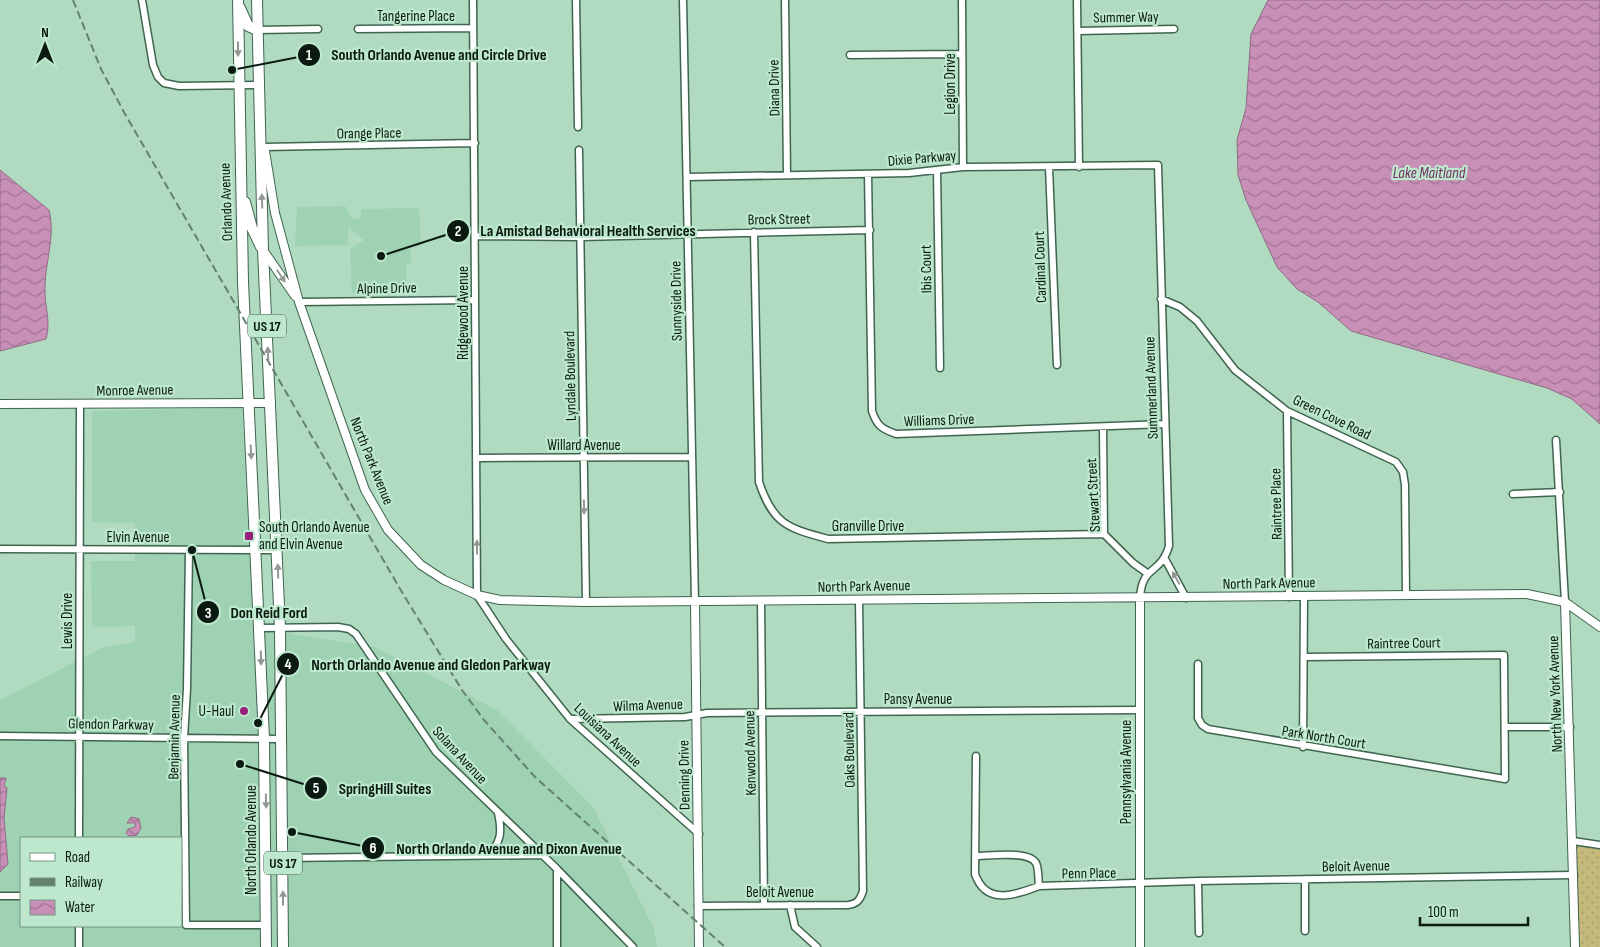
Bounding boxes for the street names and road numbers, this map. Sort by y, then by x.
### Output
street label: Tangerine Place [377,7,455,26]
street label: Summer Way [1093,7,1159,28]
street label: Legion Drive [941,53,960,115]
street label: Diana Drive [765,59,784,117]
street label: Orange Place [336,123,402,144]
street label: Dixie Parkway [887,146,957,171]
street label: Orlando Avenue [216,163,237,241]
street label: Brock Street [747,209,811,230]
street label: Cardinal Court [1030,230,1051,303]
street label: Ibis Court [917,244,936,293]
street label: Sunnyside Drive [666,261,687,341]
street label: Ridgewood Avenue [454,266,473,360]
street label: Alpine Drive [356,278,417,299]
road number: US 17 [248,314,286,338]
street label: Lyndale Boulevard [560,331,581,421]
street label: Summerland Avenue [1140,336,1163,440]
street label: Monroe Avenue [96,380,174,401]
street label: Green Cove Road [1290,390,1374,445]
street label: Williams Drive [903,410,975,431]
street label: North Park Avenue [345,415,398,508]
street label: Willard Avenue [547,436,621,455]
street label: Stewart Street [1082,457,1105,532]
street label: Raintree Place [1266,468,1287,540]
street label: Granville Drive [832,517,904,536]
street label: Elvin Avenue [106,528,170,547]
street label: North Park Avenue [1222,573,1316,594]
street label: North Park Avenue [817,576,911,597]
street label: Lewis Drive [58,593,77,649]
street label: Raintree Court [1367,633,1441,654]
street label: North New York Avenue [1544,635,1567,753]
street label: Pansy Avenue [884,690,952,709]
street label: Benjamin Avenue [164,694,185,780]
street label: Wilma Avenue [613,695,683,716]
street label: Louisiana Avenue [570,699,646,772]
street label: Kenwood Avenue [740,710,761,796]
street label: Oaks Boulevard [839,712,860,788]
street label: Glendon Parkway [68,714,154,735]
street label: Pennsylvania Avenue [1117,720,1136,824]
street label: Park North Court [1281,721,1368,754]
street label: Solana Avenue [428,722,491,788]
street label: Denning Drive [674,740,695,810]
street label: North Orlando Avenue [242,785,261,895]
road number: US 17 [264,851,302,874]
street label: Beloit Avenue [1322,856,1390,877]
street label: Penn Place [1062,864,1116,883]
street label: Beloit Avenue [746,883,814,902]

